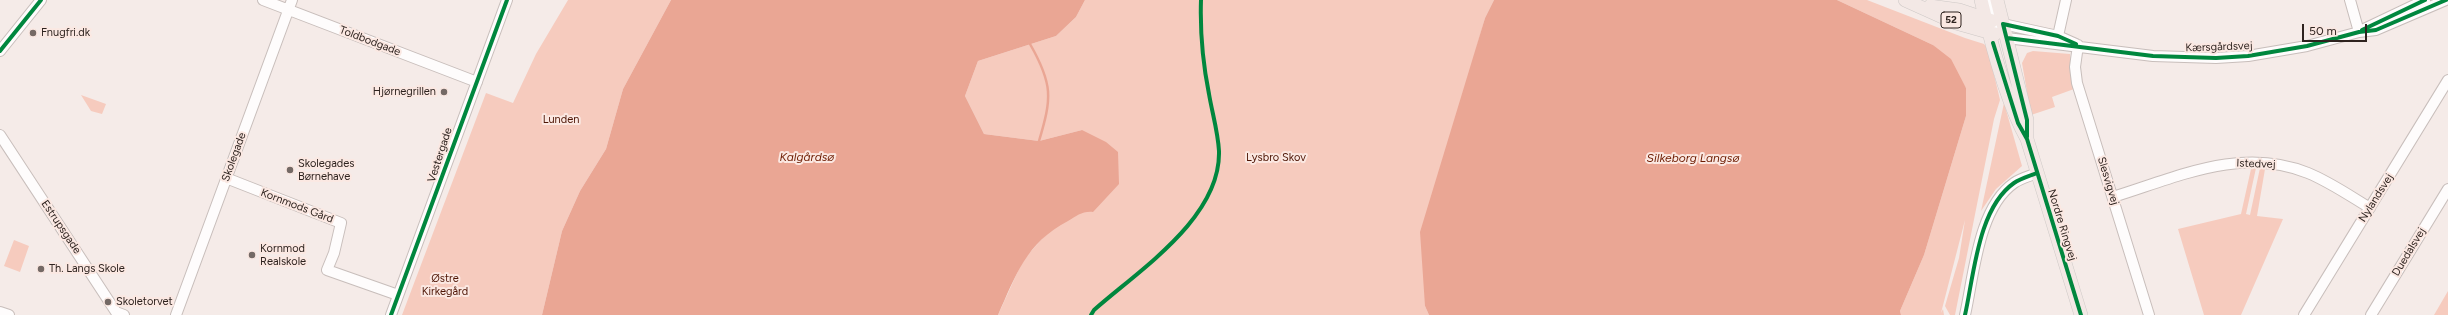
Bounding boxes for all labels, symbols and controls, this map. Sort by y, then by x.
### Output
road number: 52 [1941,12,1961,28]
scale bar [2304,16,2369,42]
street label: Toldbodgade [338,23,402,59]
text: 50 m [2309,24,2337,38]
place label: Fnugfri.dk [41,26,90,40]
marker: Fnugfri.dk [28,28,38,38]
street label: Kærsgårdsvej [2185,39,2253,55]
place label: Hjørnegrillen [373,85,436,99]
marker: Hjørnegrillen [439,87,449,97]
park label: Lunden [543,113,579,127]
street label: Vestergade [425,126,455,184]
street label: Skolegade [219,131,249,183]
water label: Kalgårdsø [780,150,834,164]
park label: Lysbro Skov [1246,151,1306,165]
water label: Silkeborg Langsø [1647,151,1739,165]
street label: Slesvigvej [2094,155,2122,207]
place label: Skolegades Børnehave [298,157,354,183]
street label: Istedvej [2236,157,2276,171]
marker: Skolegades Børnehave [285,165,295,175]
street label: Nylandsvej [2356,171,2396,225]
street label: Kornmods Gård [259,186,335,226]
street label: Nordre Ringvej [2045,188,2079,262]
street label: Estrupsgade [38,198,84,256]
street label: Duedalsvej [2389,226,2429,278]
place label: Kornmod Realskole [260,242,306,268]
marker: Kornmod Realskole [247,250,257,260]
place label: Th. Langs Skole [49,262,125,276]
marker: Th. Langs Skole [36,264,46,274]
park label: Østre Kirkegård [422,272,468,298]
place label: Skoletorvet [116,295,173,309]
marker: Skoletorvet [103,297,113,307]

